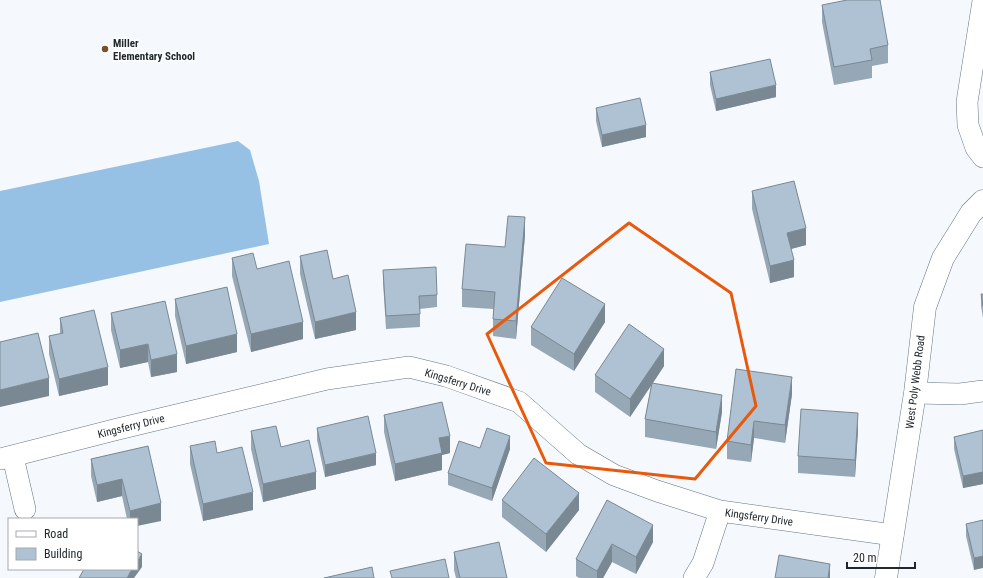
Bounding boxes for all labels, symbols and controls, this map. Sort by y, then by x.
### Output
place label: Miller Elementary School [113,37,195,63]
marker: Miller Elementary School [100,44,110,54]
street label: West Poly Webb Road [903,335,928,430]
street label: Kingsferry Drive [423,366,493,399]
street label: Kingsferry Drive [96,412,166,441]
street label: Kingsferry Drive [724,506,794,529]
legend [8,518,138,570]
text: Road [44,527,68,541]
scale bar [847,544,915,570]
text: Building [44,547,82,561]
text: 20 m [853,551,877,565]

